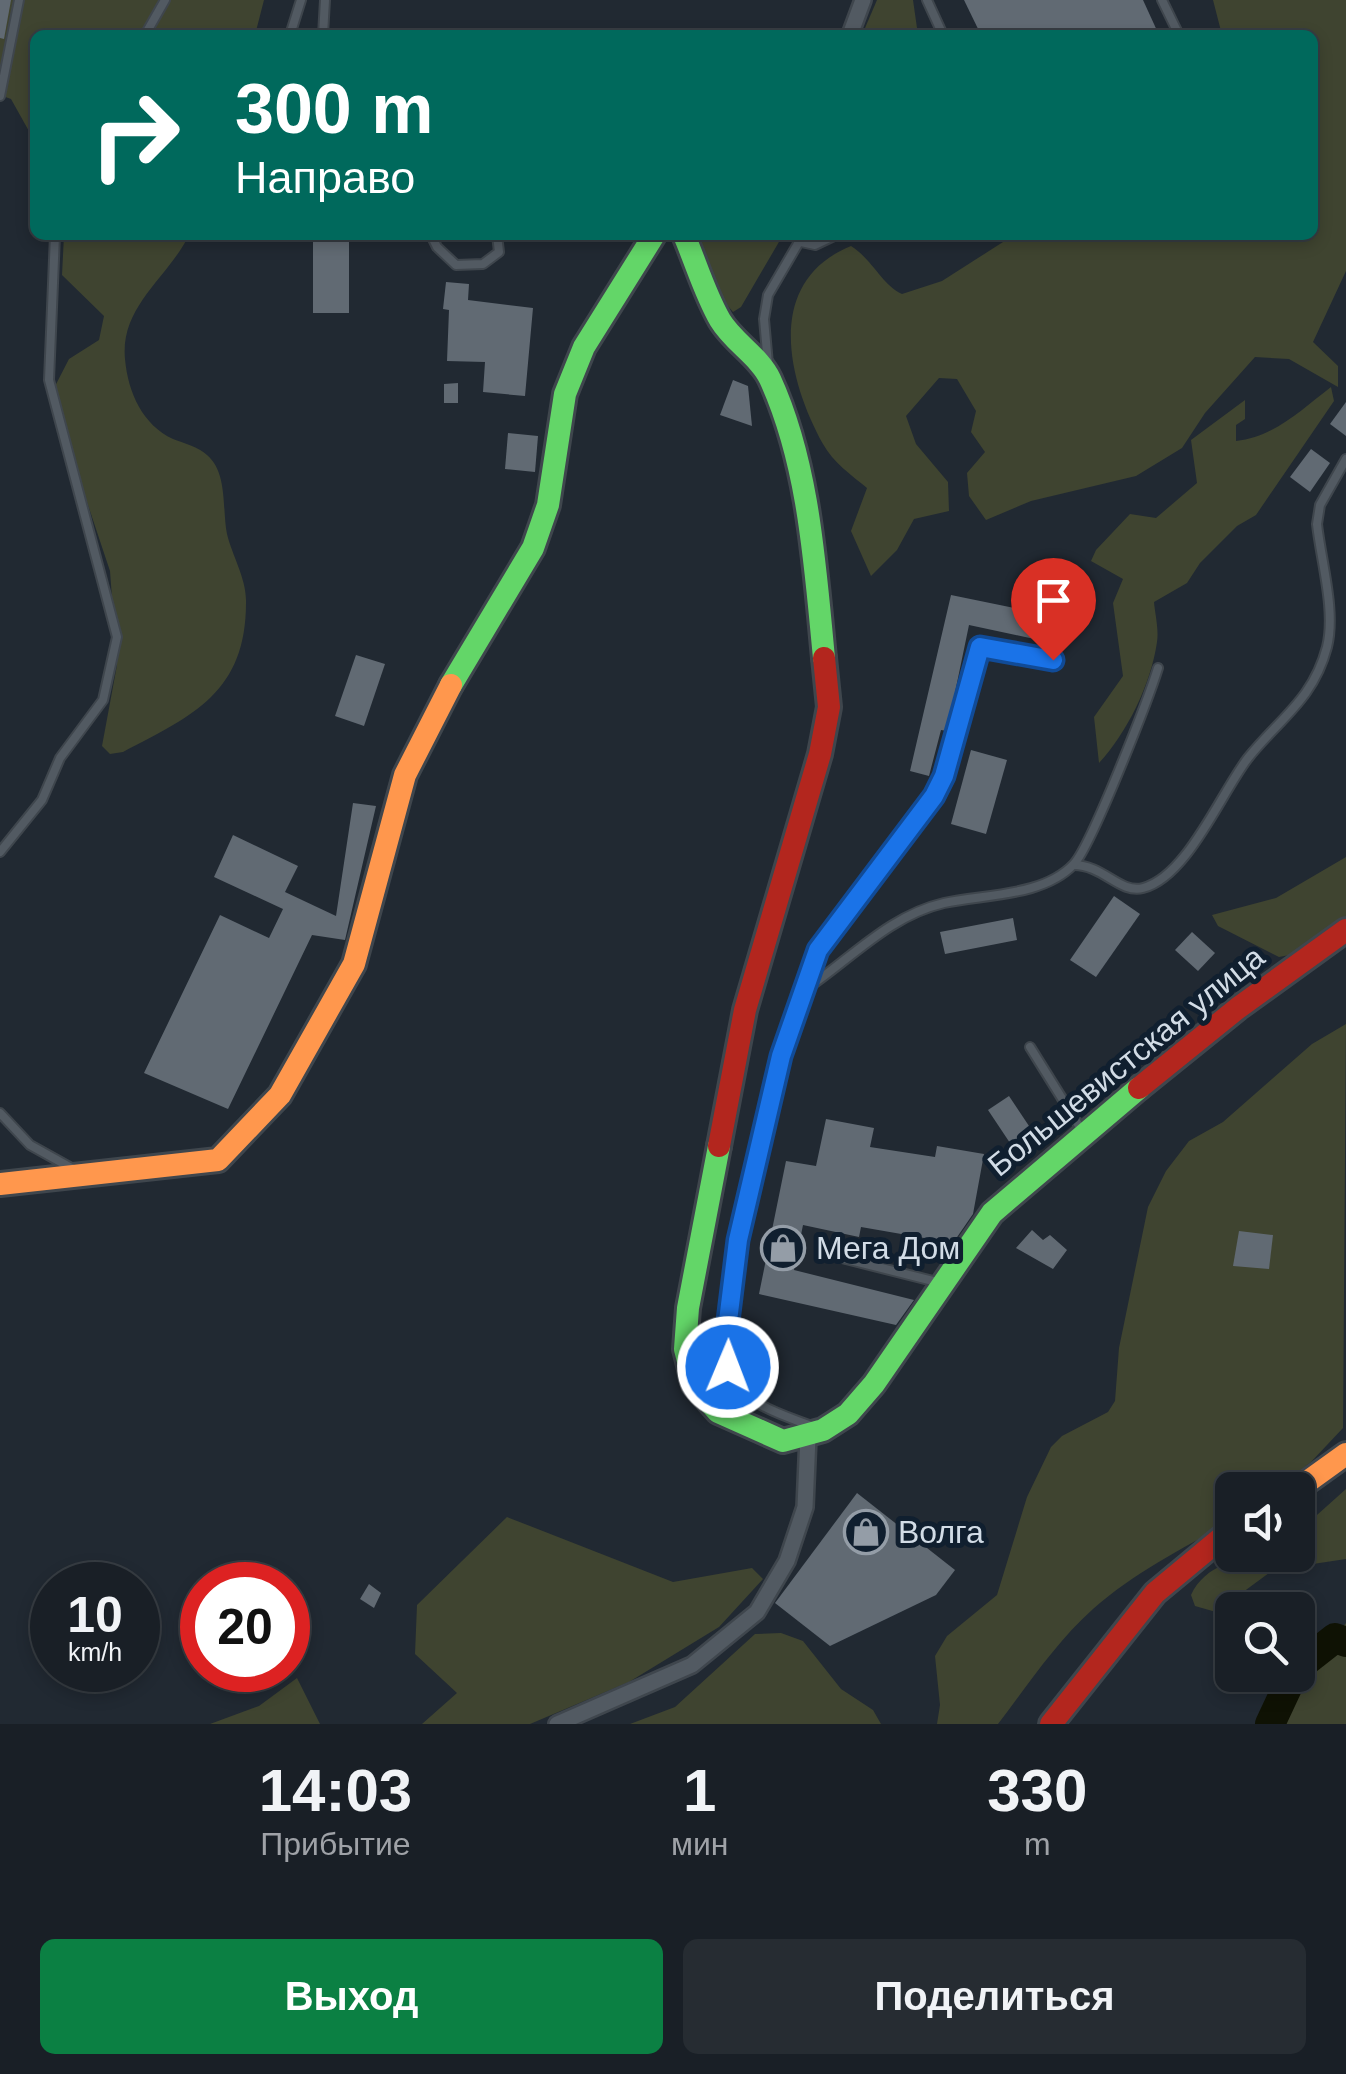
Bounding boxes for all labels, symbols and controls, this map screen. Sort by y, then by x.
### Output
icon: right [70,70,200,200]
text: 300 m [235,70,433,148]
text: Направо [235,152,415,203]
pin [1011,558,1096,661]
icon: arrive [1026,573,1081,628]
street label: Большевистская улица [981,938,1271,1183]
shop icon: Мега Дом [760,1225,806,1271]
place label: Мега Дом [816,1230,960,1266]
position arrow [676,1315,780,1419]
map controls [1215,1472,1315,1692]
button: sound [1215,1472,1315,1572]
shop icon: Волга [843,1509,889,1555]
place label: Волга [898,1514,984,1550]
speed limit sign: 20 [180,1562,310,1692]
text: 10 [67,1587,123,1643]
button: search [1215,1592,1315,1692]
text: km/h [68,1638,122,1666]
text: 14:03 [259,1757,412,1824]
text: 1 [683,1757,716,1824]
text: 330 [987,1757,1087,1824]
text: Прибытие [260,1826,411,1862]
text: мин [671,1826,728,1862]
text: m [1024,1826,1051,1862]
button: Выход [40,1939,663,2054]
button: Поделиться [683,1939,1306,2054]

